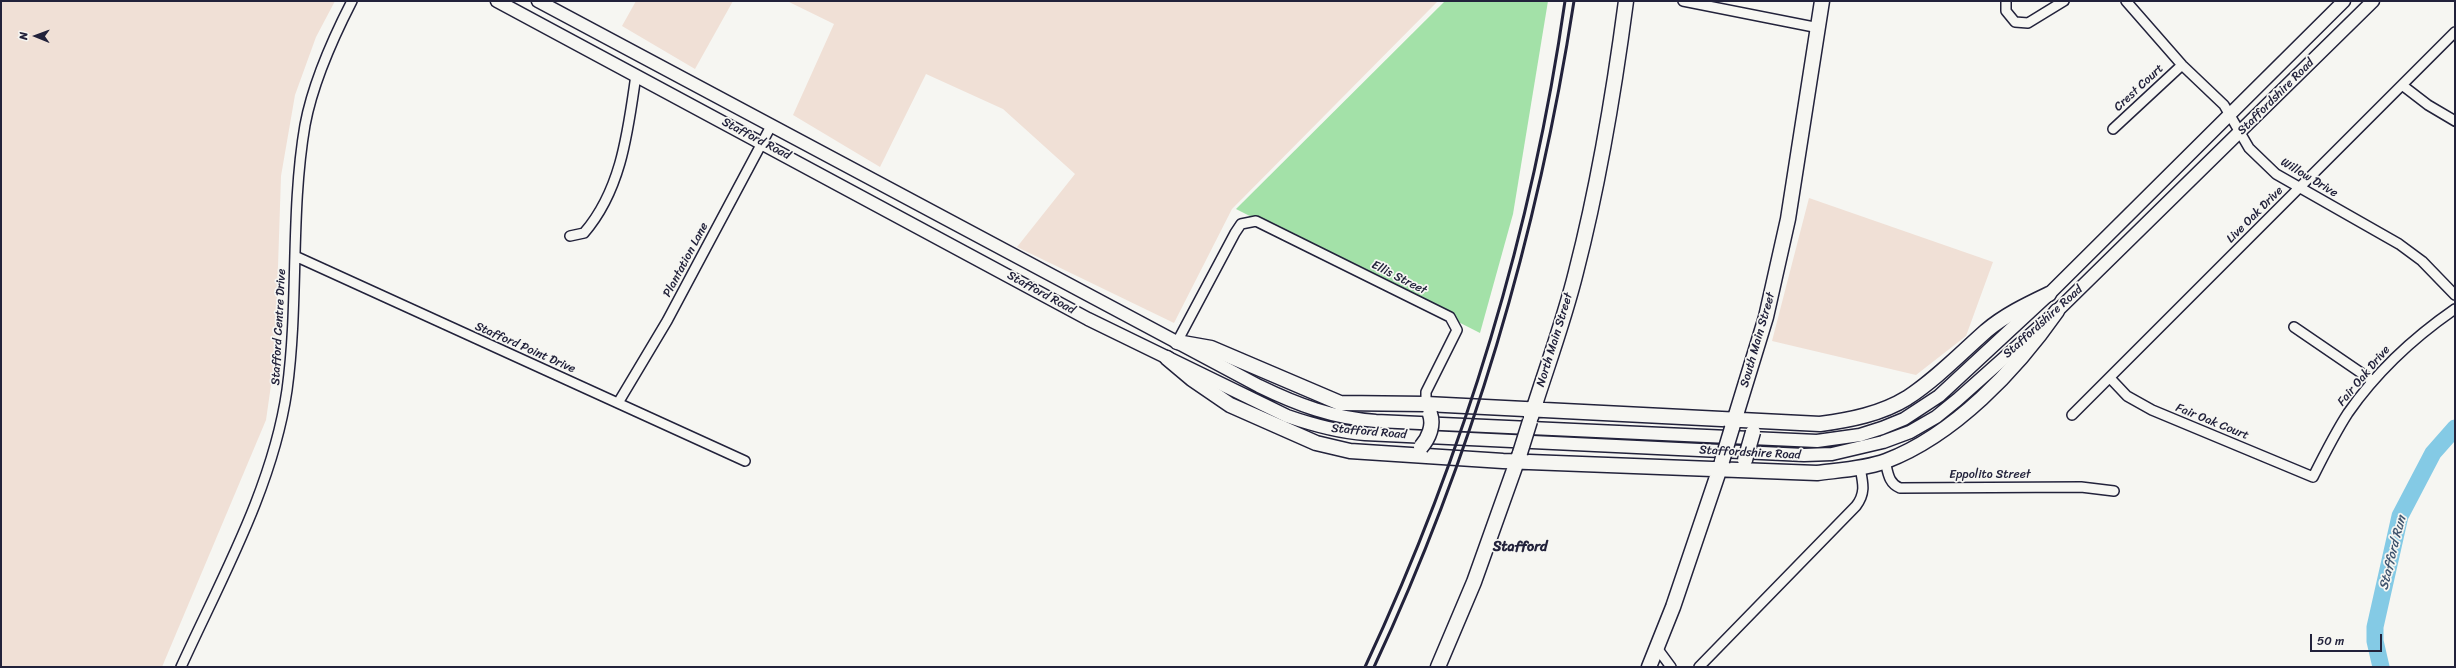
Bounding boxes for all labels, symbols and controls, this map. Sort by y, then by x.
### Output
north arrow [16,16,56,56]
text: N [14,32,33,40]
street label: Staffordshire Road [2235,56,2317,138]
street label: Crest Court [2111,62,2167,114]
street label: Stafford Road [719,115,793,163]
street label: Willow Drive [2278,155,2340,201]
street label: Live Oak Drive [2224,184,2286,246]
street label: Plantation Lane [660,220,712,300]
street label: Ellis Street [1369,258,1429,298]
street label: Stafford Centre Drive [269,268,289,386]
street label: Stafford Road [1004,268,1078,318]
street label: Staffordshire Road [2000,283,2086,361]
street label: North Main Street [1534,291,1576,389]
street label: South Main Street [1738,291,1778,389]
street label: Stafford Point Drive [472,319,578,377]
street label: Fair Oak Drive [2335,343,2393,409]
street label: Fair Oak Court [2173,401,2251,443]
street label: Stafford Road [1331,422,1407,442]
street label: Staffordshire Road [1699,443,1801,463]
street label: Eppolito Street [1949,468,2031,482]
water label: Stafford Run [2376,514,2410,592]
district label: Stafford [1493,539,1547,555]
scale bar [2312,626,2384,652]
text: 50 m [2317,630,2344,652]

